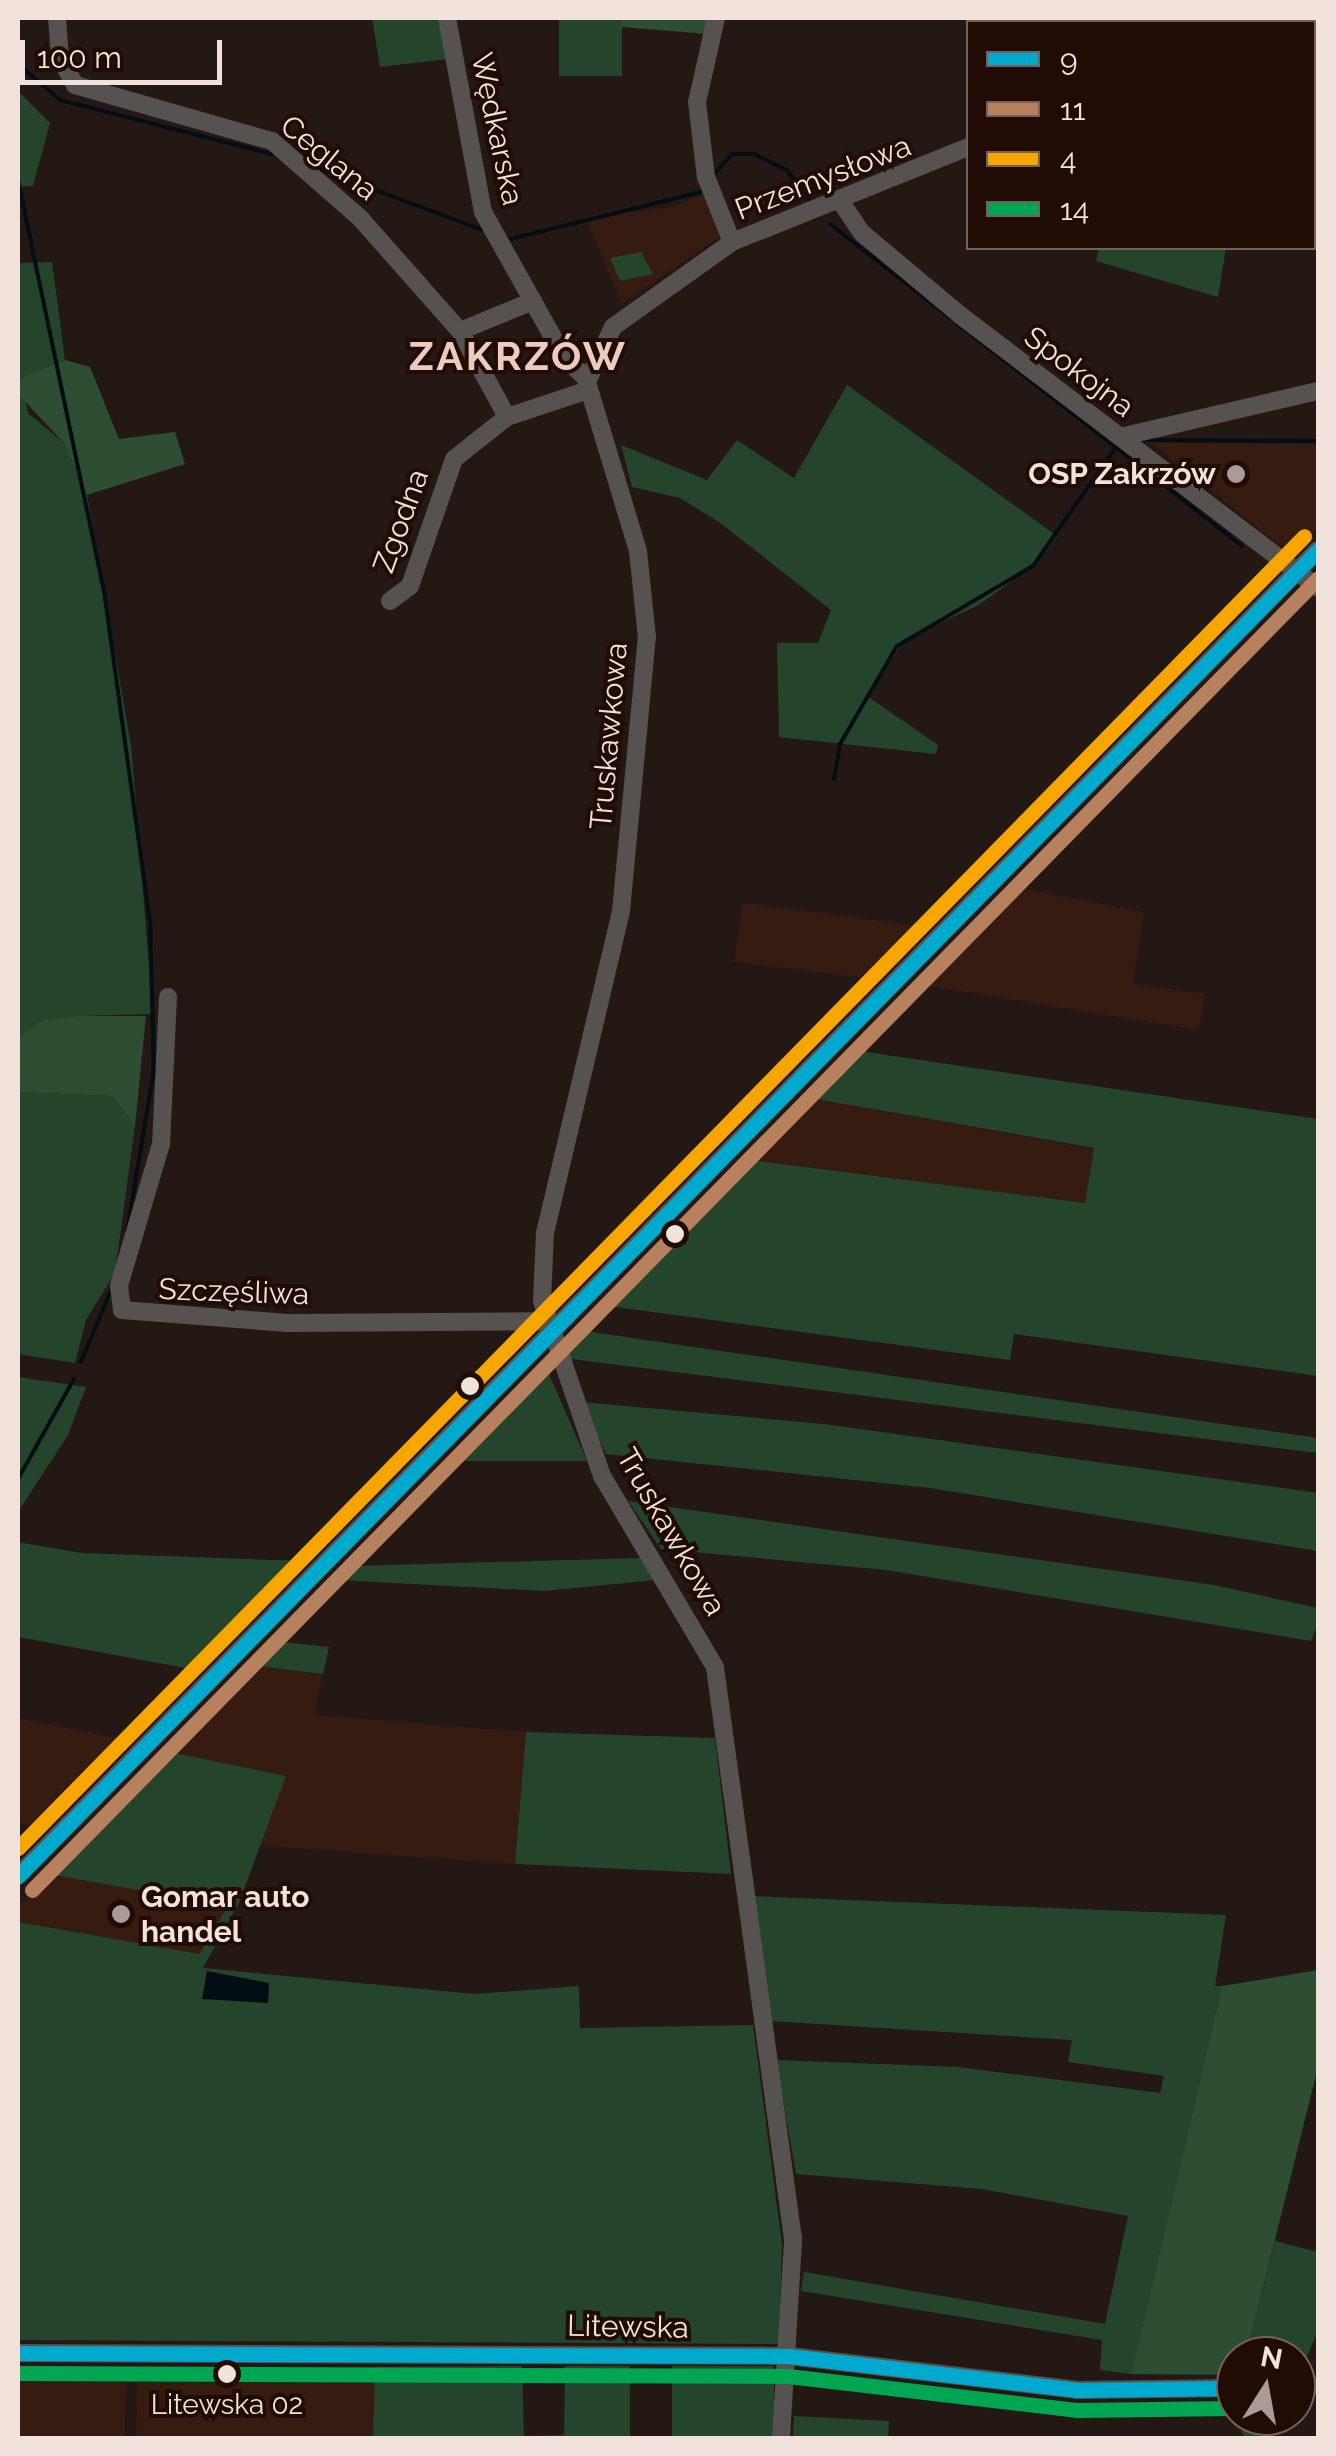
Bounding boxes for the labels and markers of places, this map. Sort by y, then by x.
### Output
place label: OSP Zakrzów [1027,456,1216,492]
marker: OSP Zakrzów [1225,463,1247,485]
unlabelled marker [665,1224,685,1244]
unlabelled marker [460,1376,480,1396]
place label: Gomar auto handel [141,1879,310,1950]
marker: Gomar auto handel [110,1903,132,1925]
marker: Litewska 02 [217,2364,237,2384]
place label: Litewska 02 [151,2388,303,2422]

